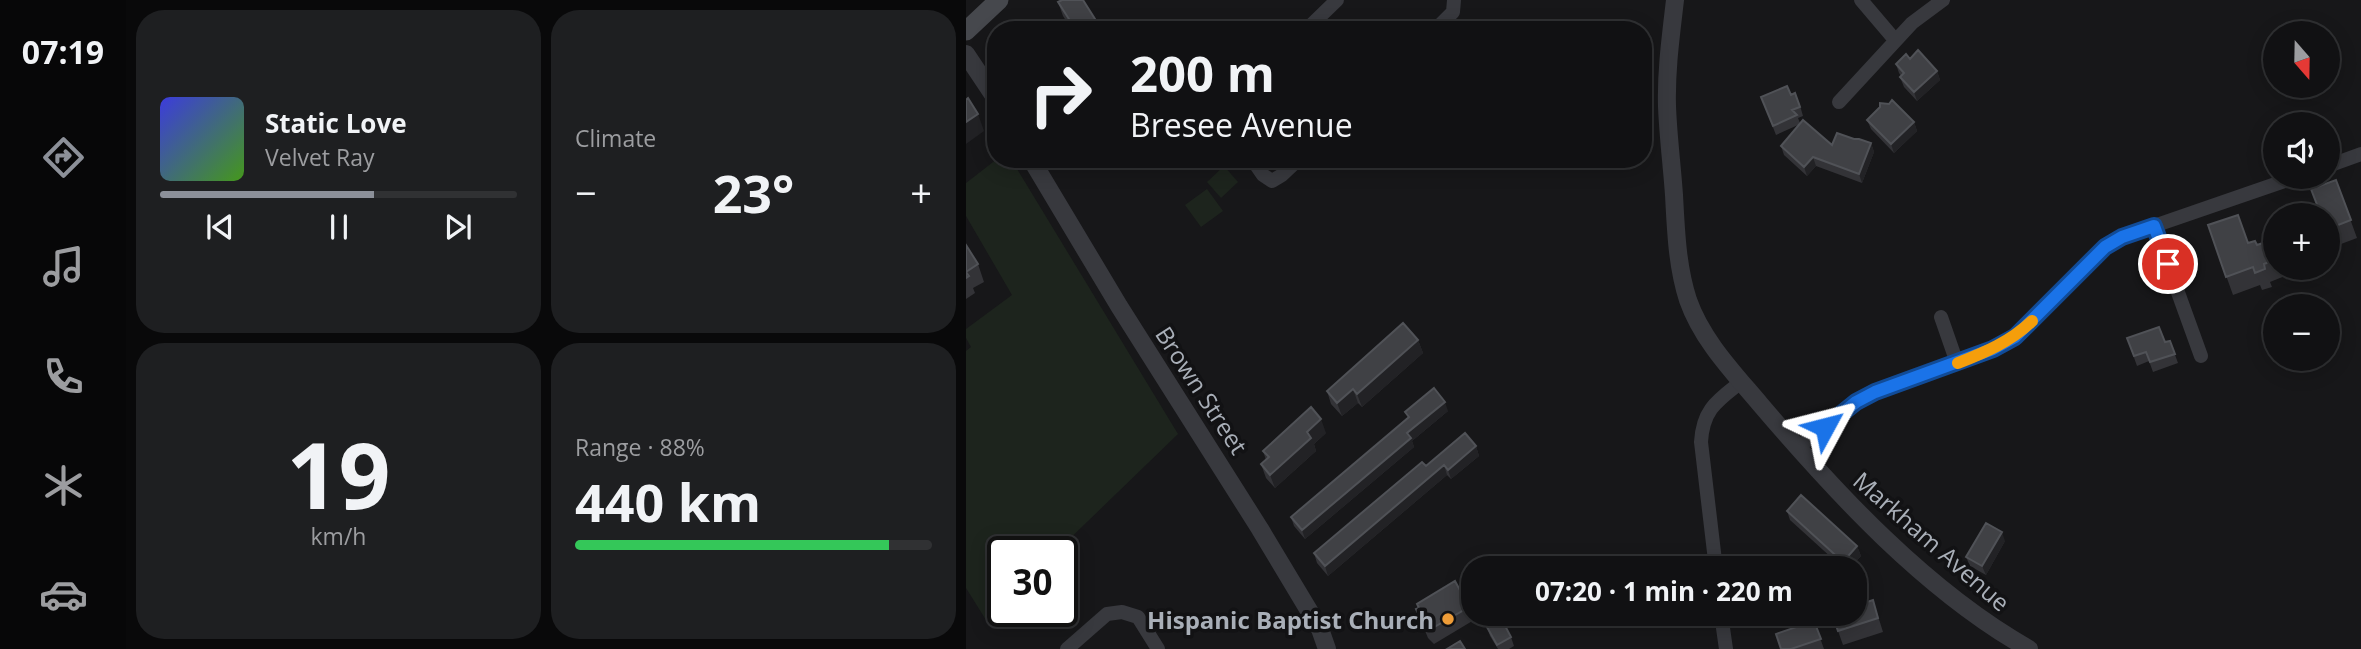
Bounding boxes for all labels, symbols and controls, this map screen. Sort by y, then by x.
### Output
north arrow [2263,21,2340,98]
map controls [2263,21,2340,371]
text: 07:19 [22,30,104,73]
text: 200 m [1130,40,1275,106]
icon: right [1015,49,1106,140]
text: Bresee Avenue [1130,103,1353,146]
text: Static Love [265,105,407,141]
button: sound [2263,112,2340,189]
text: Climate [575,122,656,154]
icon: directions [39,133,88,182]
text: Velvet Ray [265,141,375,173]
text: 23° [713,157,794,228]
text: − [575,166,597,218]
text: + [910,166,932,218]
button: + [2263,203,2340,280]
icon: previous [201,208,239,246]
icon: pause [320,208,358,246]
icon: next [439,208,477,246]
pin [2138,234,2198,294]
icon: music [39,242,88,291]
icon: arrive [2149,245,2187,283]
button: − [2263,294,2340,371]
street label: Brown Street [1148,320,1256,460]
icon: phone [39,352,88,401]
position arrow [1788,390,1862,464]
text: 19 [286,412,391,536]
text: Range · 88% [575,431,705,463]
icon: climate [39,461,88,510]
street label: Markham Avenue [1847,464,2017,618]
text: 440 km [575,466,761,537]
text: km/h [311,520,366,552]
speed limit sign: 30 [987,536,1078,627]
icon: car [39,570,88,619]
text: 07:20 · 1 min · 220 m [1535,573,1793,609]
place label: Hispanic Baptist Church [1147,603,1434,636]
marker: Hispanic Baptist Church [1440,611,1456,627]

